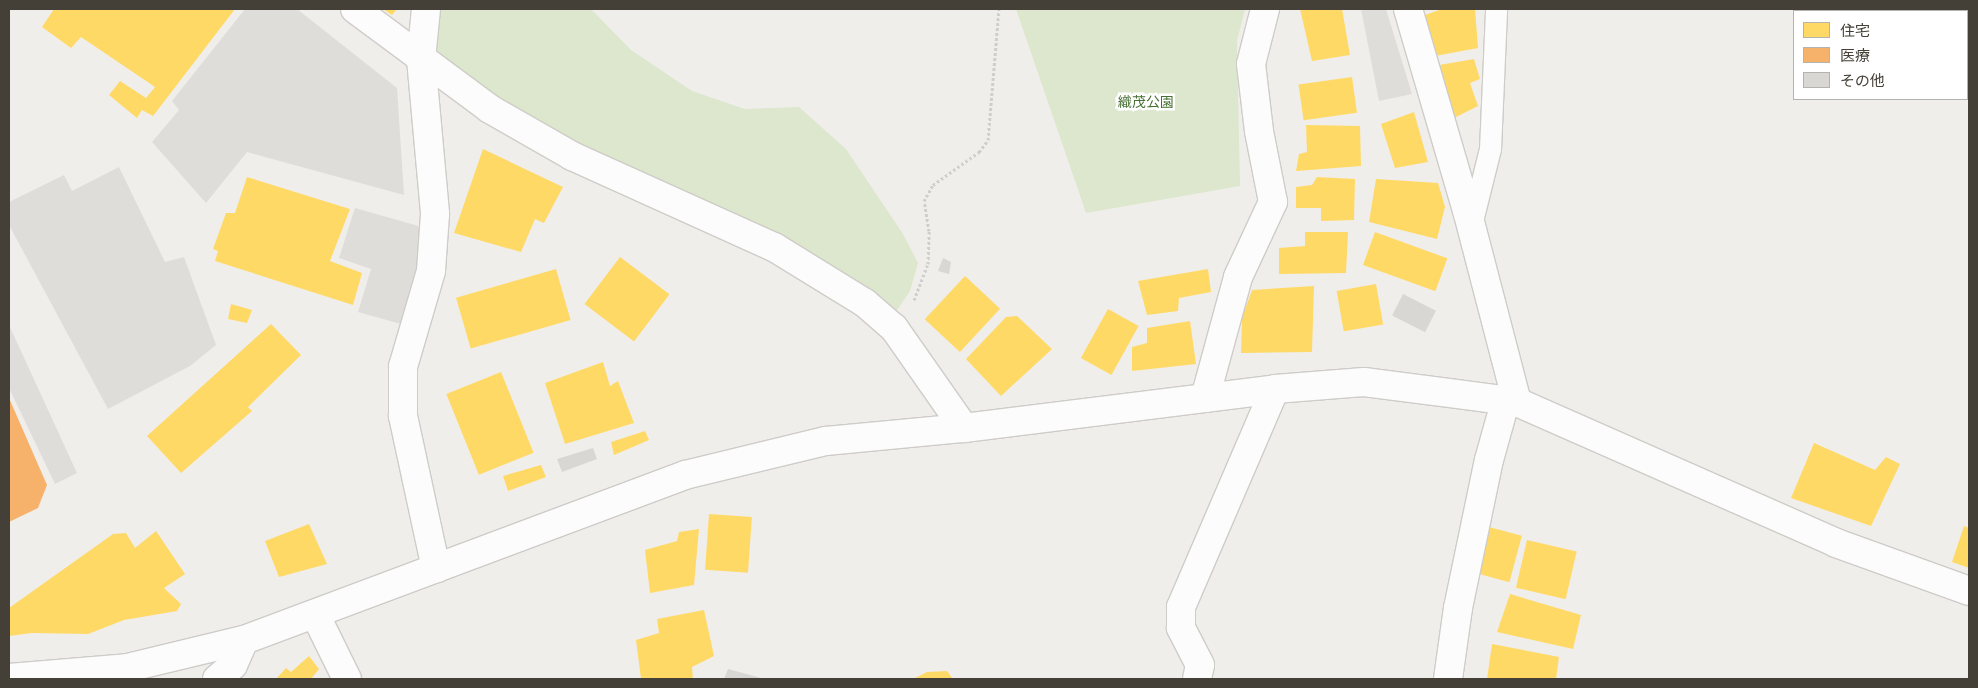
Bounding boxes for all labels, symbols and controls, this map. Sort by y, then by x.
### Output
legend [1793,10,1968,100]
text: 住宅 [1840,22,1870,39]
text: 医療 [1840,47,1870,64]
text: その他 [1840,72,1885,89]
park label: 織茂公園 [1118,94,1174,110]

